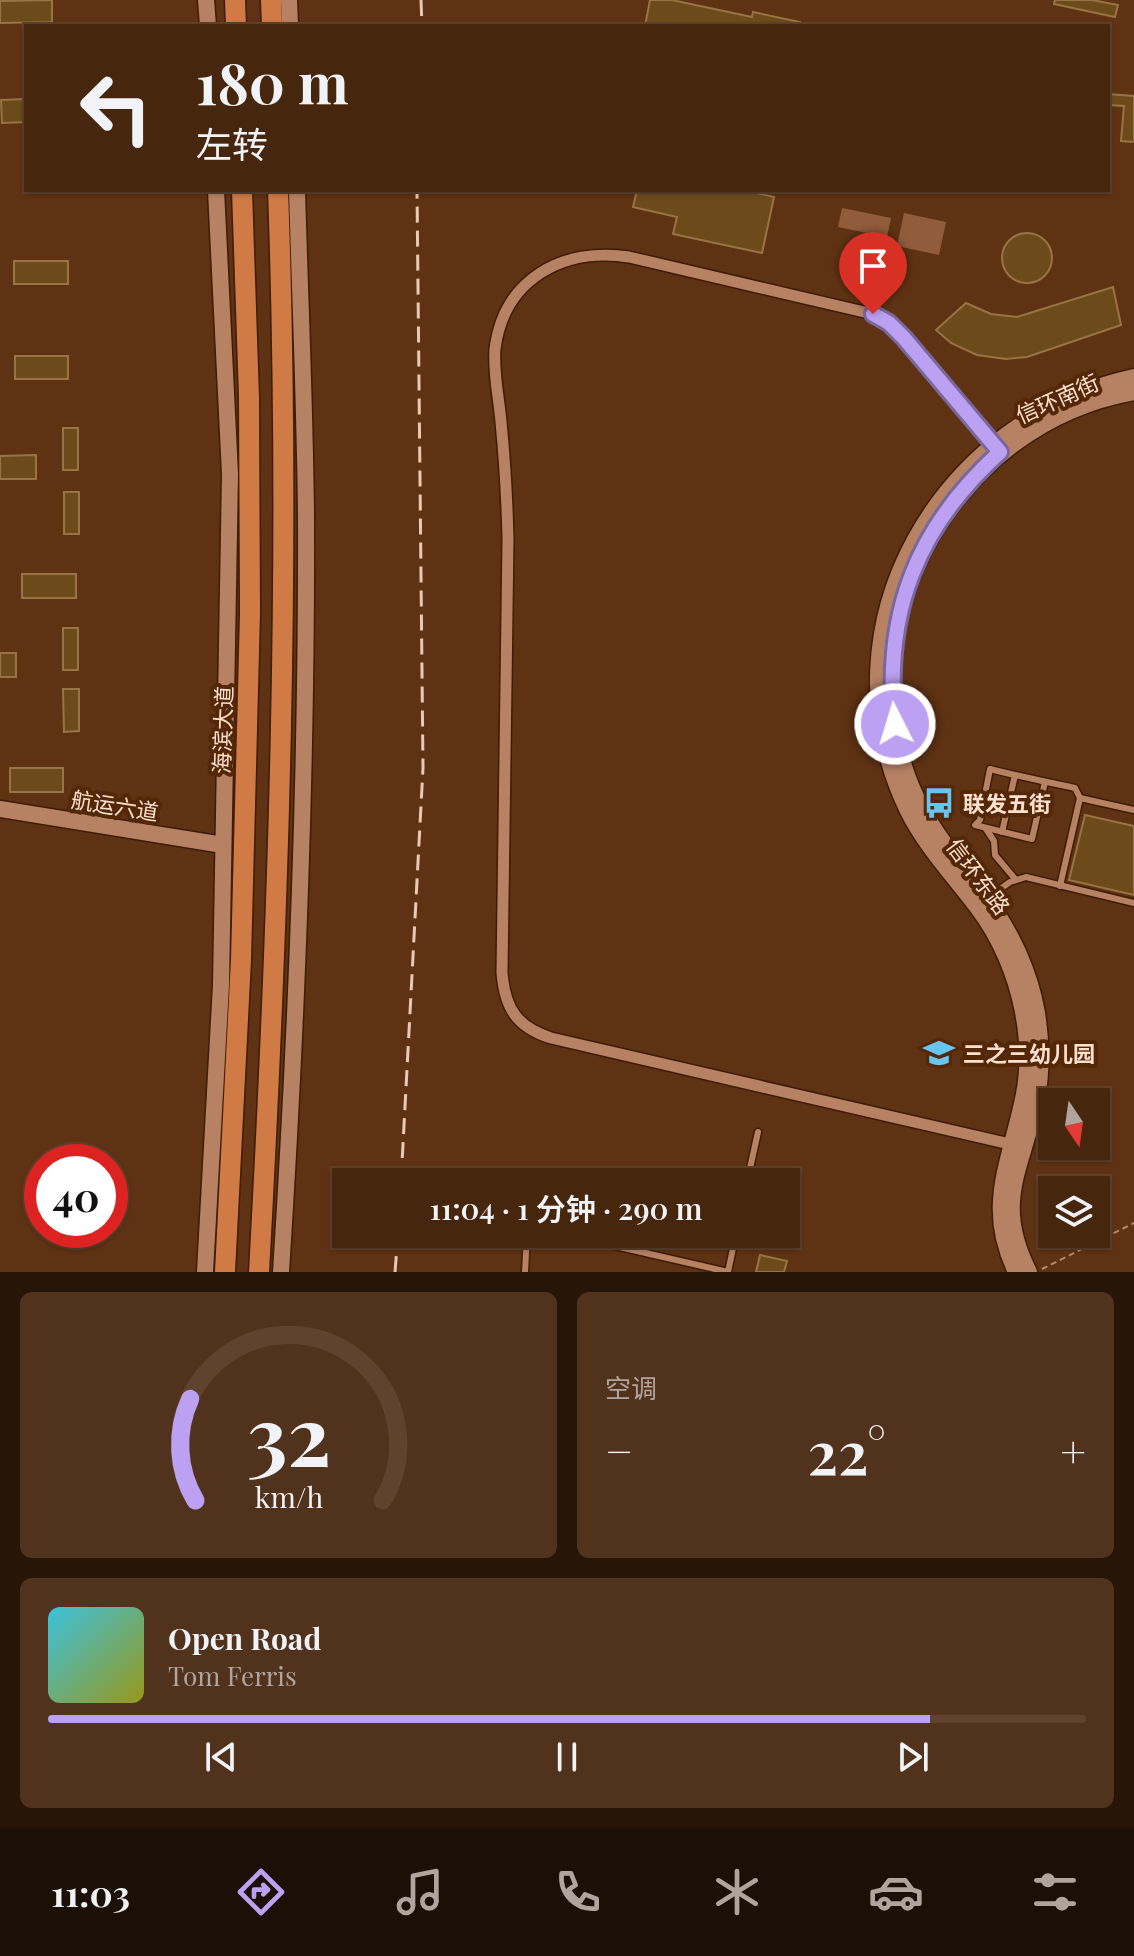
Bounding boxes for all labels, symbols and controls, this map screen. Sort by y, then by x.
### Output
text: 180 m [196,44,349,119]
icon: left [64,56,168,160]
text: 左转 [196,119,268,167]
pin [839,232,907,314]
icon: arrive [851,244,895,288]
street label: 信环南街 [1011,366,1103,430]
position arrow [853,682,937,766]
street label: 海滨大道 [205,685,239,775]
street label: 航运六道 [69,783,161,827]
bus stop icon: 联发五街 [922,786,956,820]
place label: 联发五街 [963,788,1051,818]
street label: 信环东路 [941,832,1017,920]
school or university icon: 三之三幼儿园 [922,1036,956,1070]
place label: 三之三幼儿园 [963,1038,1095,1068]
north arrow [1038,1088,1110,1160]
map controls [1038,1088,1110,1248]
speed limit sign: 40 [24,1144,128,1248]
button: layers [1038,1176,1110,1248]
text: 11:04 · 1 分钟 · 290 m [429,1188,703,1228]
text: 空调 [605,1370,657,1405]
text: 32 [246,1377,331,1488]
text: 22° [807,1410,886,1490]
text: − [605,1420,633,1479]
text: + [1060,1420,1086,1479]
text: km/h [254,1477,323,1515]
text: Open Road [168,1618,321,1658]
text: Tom Ferris [168,1658,297,1693]
icon: previous [199,1735,243,1779]
icon: pause [545,1735,589,1779]
icon: next [891,1735,935,1779]
icon: directions [233,1864,289,1920]
icon: music [392,1864,448,1920]
icon: phone [550,1864,606,1920]
icon: climate [709,1864,765,1920]
icon: car [868,1864,924,1920]
icon: filters [1027,1864,1083,1920]
text: 11:03 [51,1868,130,1916]

